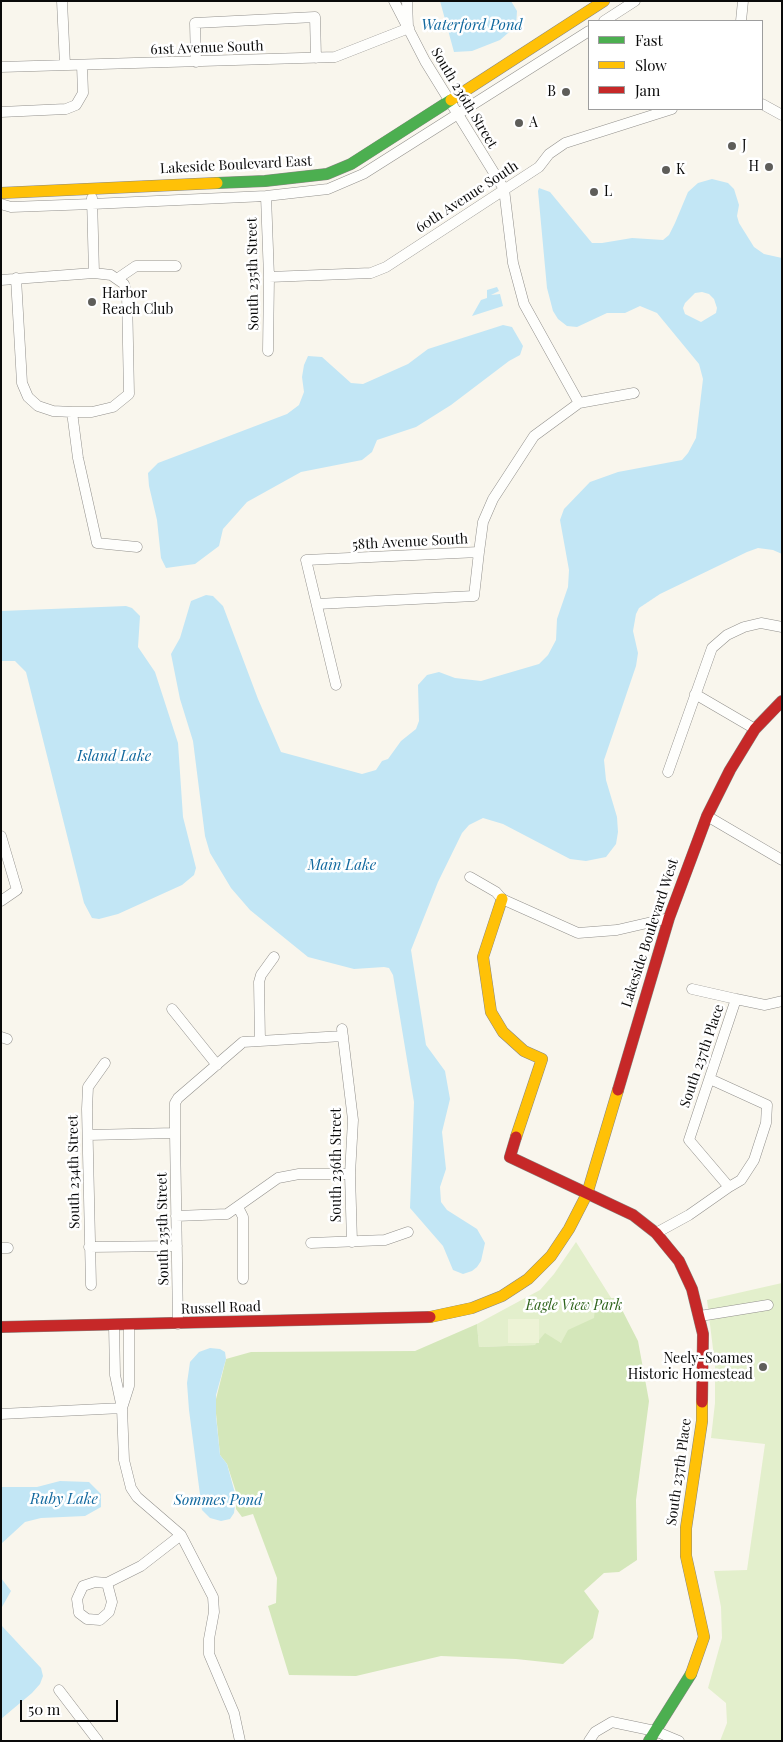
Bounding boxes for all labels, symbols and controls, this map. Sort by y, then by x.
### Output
water label: Waterford Pond [421,16,523,34]
legend [588,20,763,110]
text: Fast [635,30,663,50]
street label: 61st Avenue South [150,38,264,58]
street label: South 236th Street [427,45,501,151]
text: Slow [635,55,667,75]
text: Jam [635,80,660,100]
place label: B [547,84,556,100]
marker: B [560,86,572,98]
place label: A [529,115,538,131]
marker: A [513,117,525,129]
place label: J [742,138,747,154]
marker: J [726,140,738,152]
street label: Lakeside Boulevard East [160,153,312,177]
street label: 60th Avenue South [413,158,521,236]
place label: H [748,159,759,175]
marker: H [763,161,775,173]
place label: K [676,162,685,178]
marker: K [660,164,672,176]
place label: L [604,184,612,200]
marker: L [588,186,600,198]
street label: South 235th Street [244,217,262,331]
place label: Harbor Reach Club [102,286,173,318]
marker: Harbor Reach Club [86,296,98,308]
street label: 58th Avenue South [352,531,468,553]
water label: Island Lake [77,747,151,765]
water label: Main Lake [308,856,376,874]
street label: Lakeside Boulevard West [618,857,682,1009]
street label: South 237th Place [676,1002,728,1110]
street label: South 236th Street [329,1108,345,1222]
street label: South 234th Street [65,1115,83,1229]
street label: South 235th Street [154,1172,172,1286]
street label: Russell Road [181,1298,261,1318]
park label: Eagle View Park [526,1298,622,1314]
place label: Neely-Soames Historic Homestead [628,1351,753,1384]
marker: Neely-Soames Historic Homestead [757,1361,769,1373]
street label: South 237th Place [663,1417,695,1527]
water label: Ruby Lake [30,1490,98,1508]
water label: Sommes Pond [174,1491,262,1509]
scale bar [22,1690,120,1722]
text: 50 m [28,1699,60,1719]

